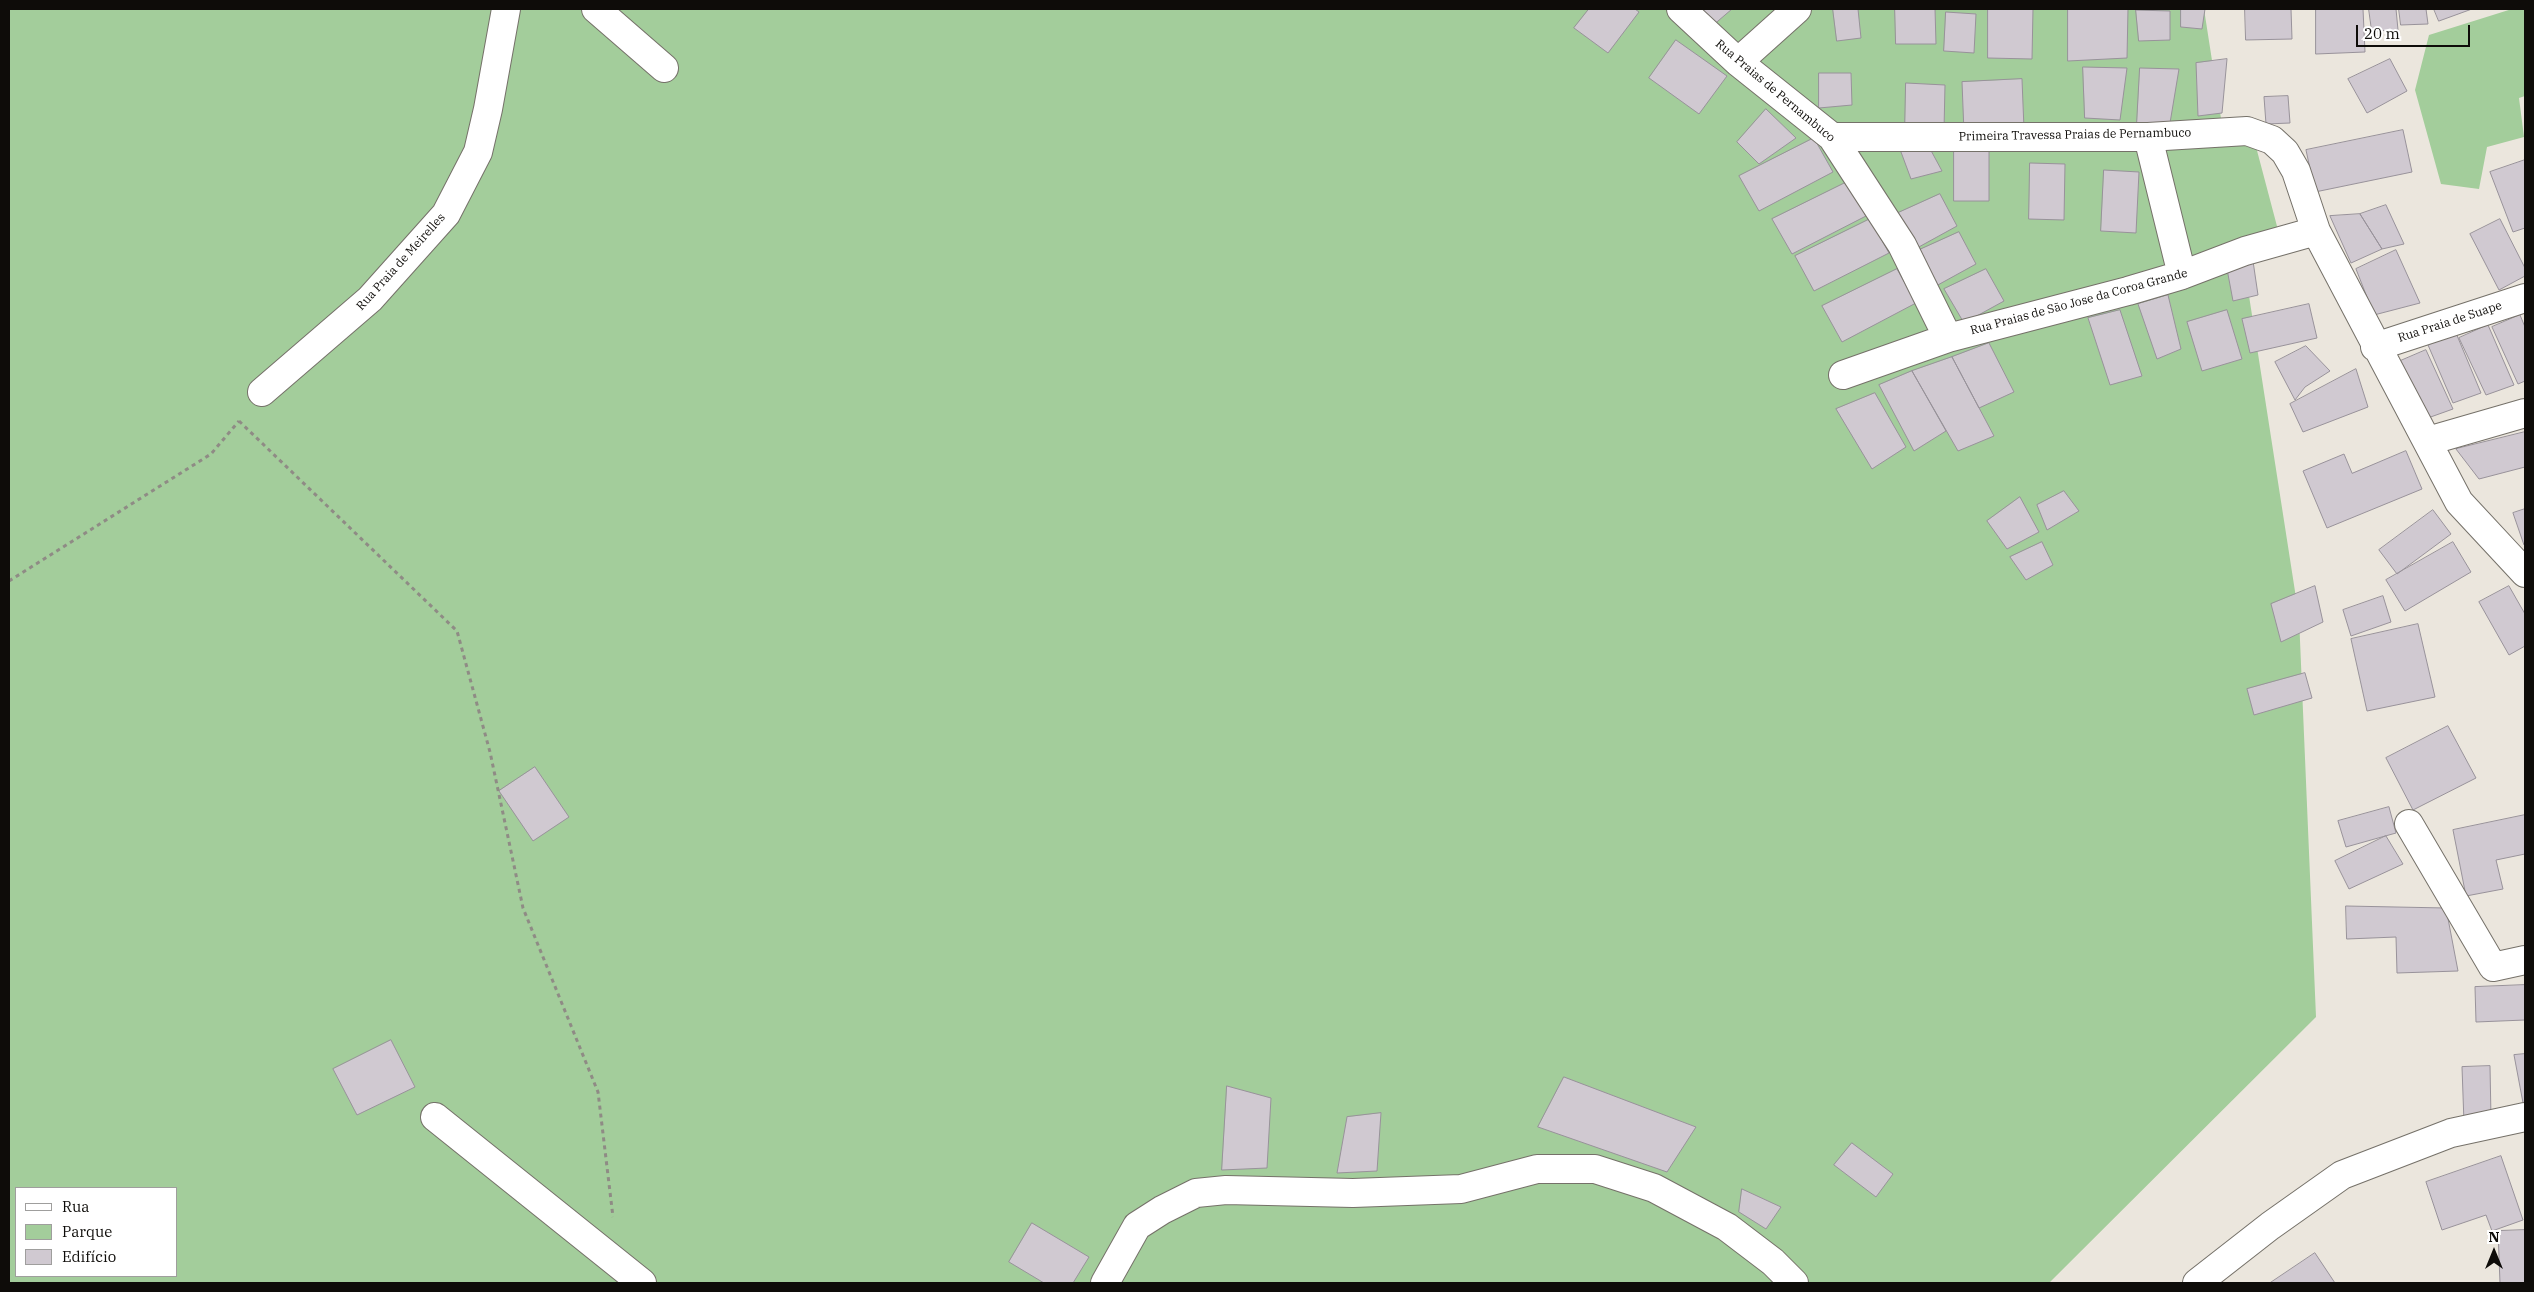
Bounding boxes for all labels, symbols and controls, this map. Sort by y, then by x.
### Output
scale bar [2359,15,2473,47]
text: 20 m [2364,24,2400,43]
street label: Rua Praias de Pernambuco [1712,37,1838,145]
street label: Primeira Travessa Praias de Pernambuco [1959,126,2191,144]
street label: Rua Praia de Meirelles [354,211,448,313]
street label: Rua Praias de São Jose da Coroa Grande [1969,266,2189,338]
street label: Rua Praia de Suape [2396,298,2504,346]
legend [15,1187,178,1277]
text: Rua [62,1197,89,1216]
text: Parque [62,1222,112,1241]
north arrow [2469,1227,2519,1277]
text: N [2488,1228,2500,1246]
text: Edifício [62,1247,116,1266]

